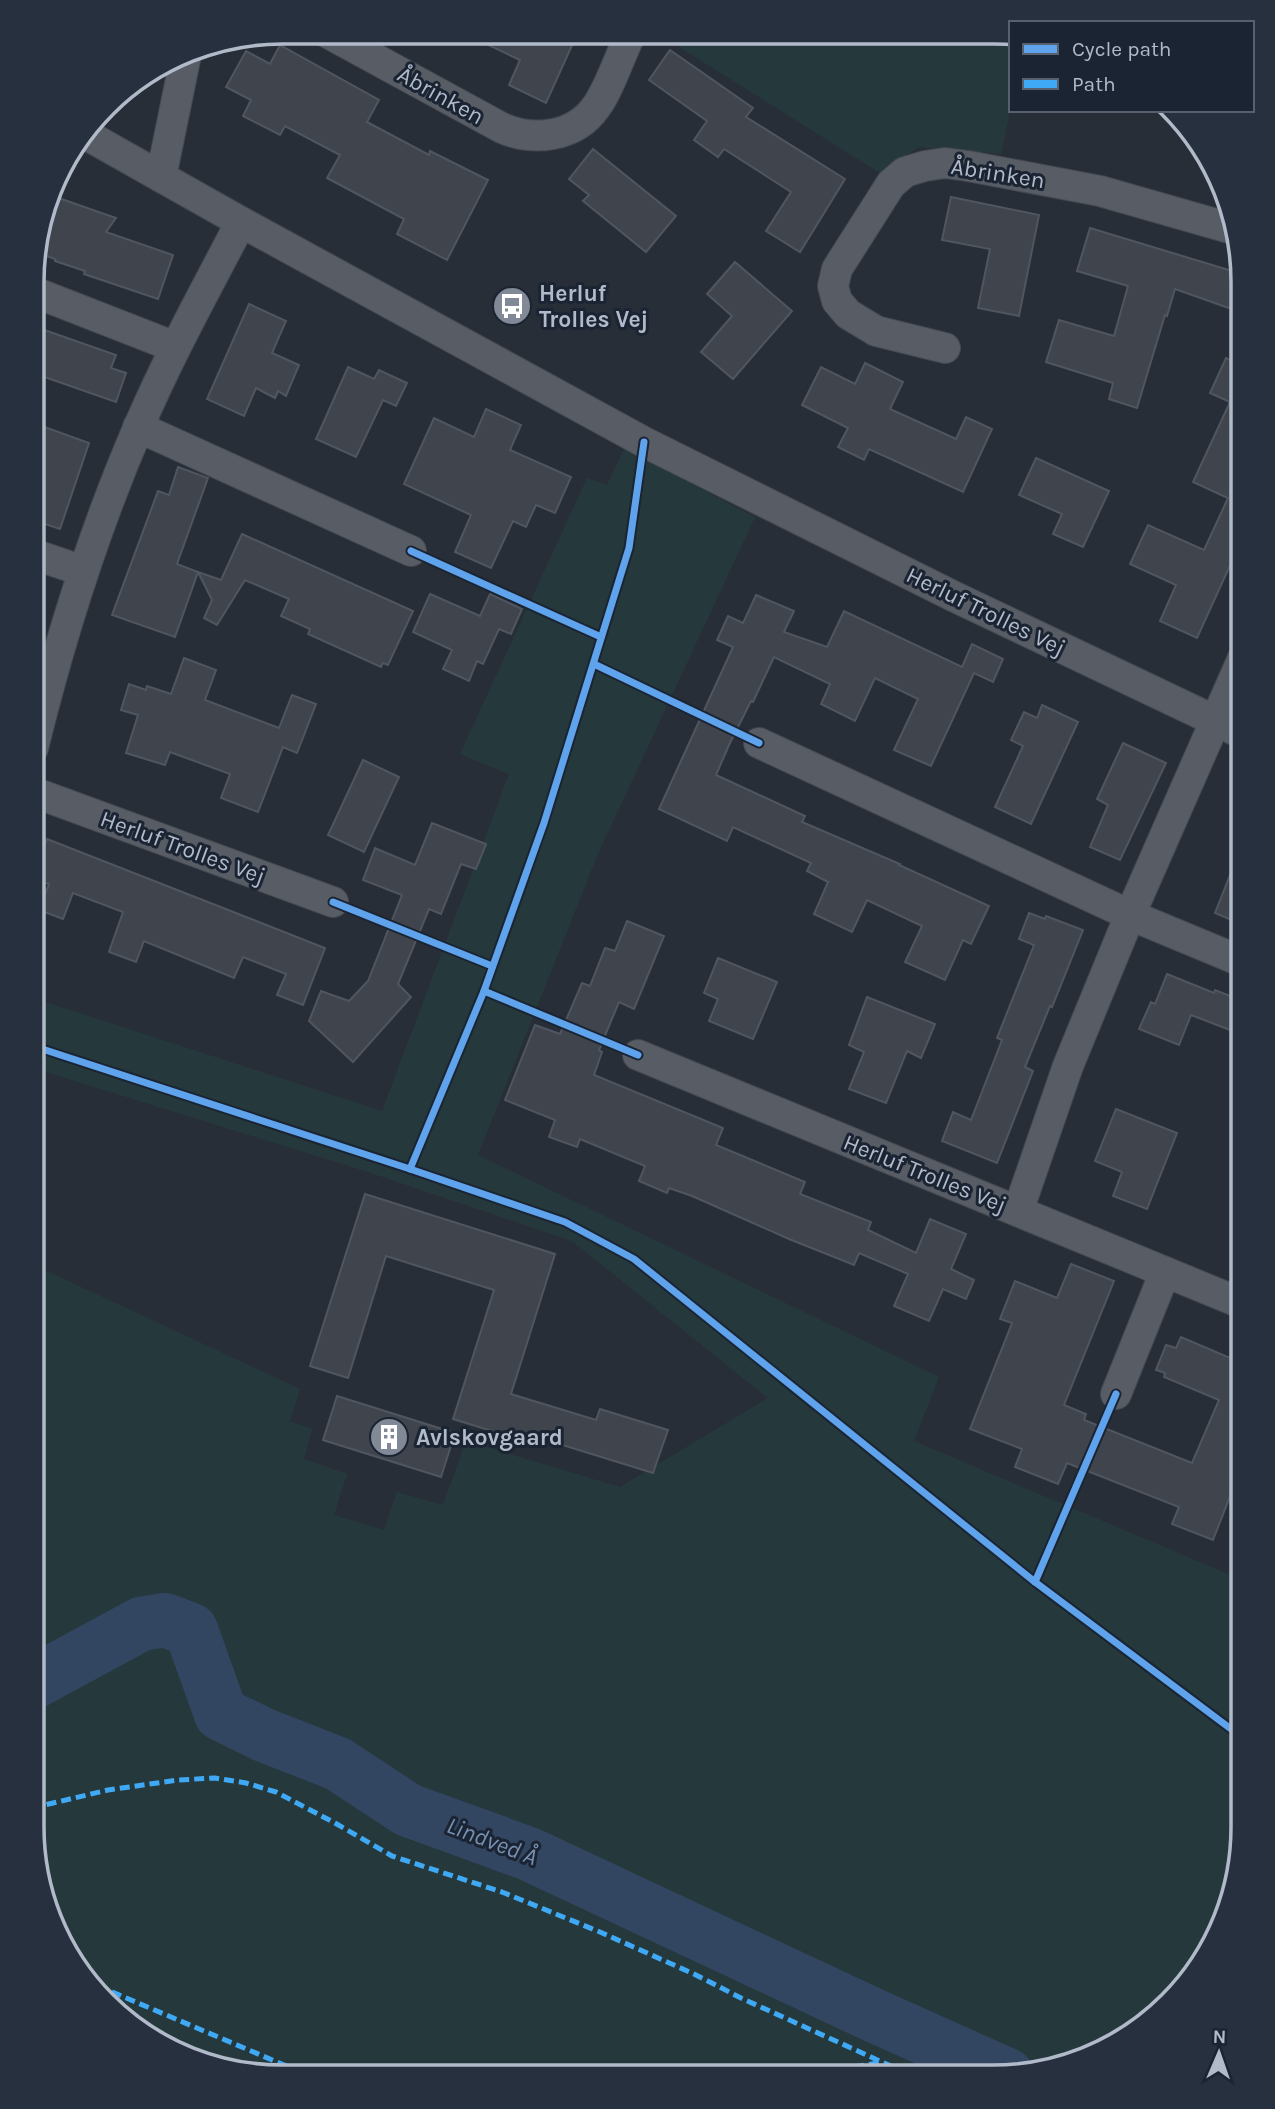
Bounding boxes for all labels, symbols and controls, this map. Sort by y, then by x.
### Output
legend [1009,21,1254,112]
text: Cycle path [1072,37,1172,61]
street label: Åbrinken [393,61,489,130]
text: Path [1072,72,1116,96]
street label: Åbrinken [949,153,1047,194]
place label: Herluf Trolles Vej [539,280,648,333]
bus stop icon: Herluf Trolles Vej [491,285,533,327]
street label: Herluf Trolles Vej [902,561,1070,662]
street label: Herluf Trolles Vej [97,805,269,890]
street label: Herluf Trolles Vej [839,1128,1010,1218]
building icon: Avlskovgaard [368,1416,410,1458]
place label: Avlskovgaard [416,1424,563,1451]
water label: Lindved Å [443,1810,542,1871]
north arrow [1184,2018,1254,2088]
text: N [1212,2026,1227,2048]

